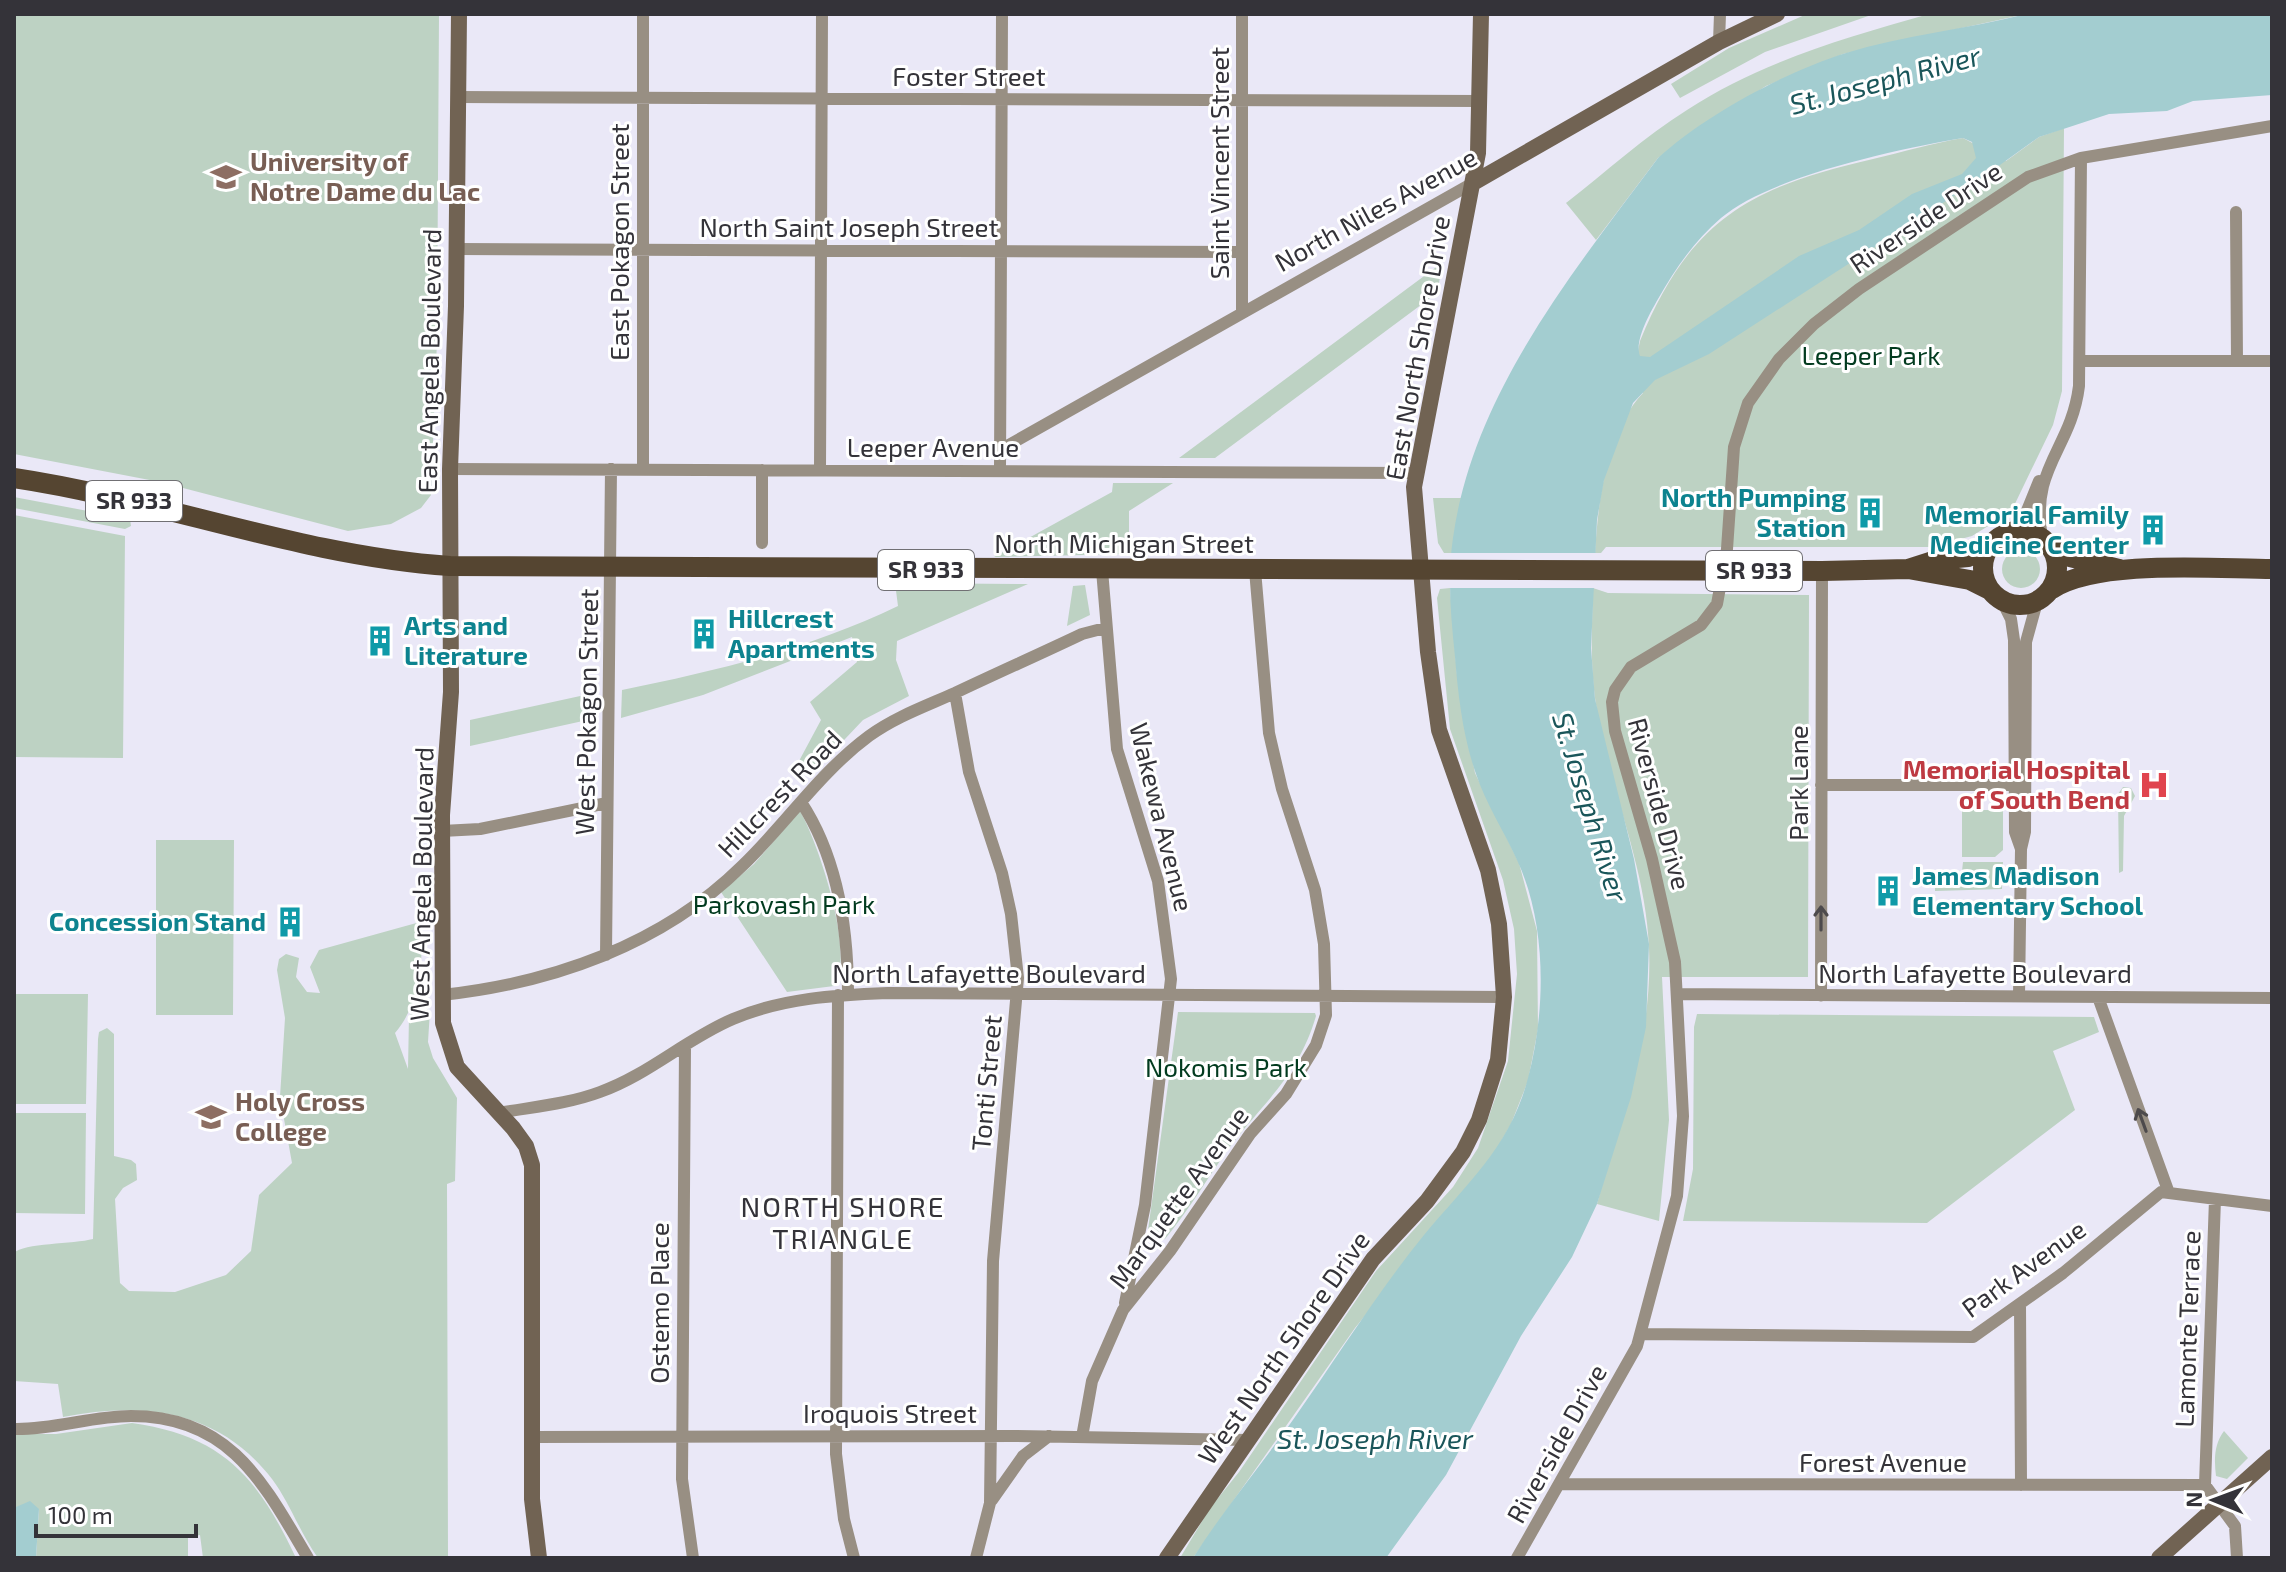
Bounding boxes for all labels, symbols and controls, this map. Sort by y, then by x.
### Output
water label: St. Joseph River [1785,37,1985,121]
street label: Saint Vincent Street [1203,47,1234,279]
street label: Foster Street [892,60,1046,91]
street label: East Pokagon Street [603,123,634,361]
street label: North Niles Avenue [1269,140,1482,277]
place label: University of Notre Dame du Lac [250,145,480,206]
street label: Riverside Drive [1843,155,2007,279]
school or university icon: University of Notre Dame du Lac [209,160,243,194]
street label: North Saint Joseph Street [700,211,999,242]
street label: East North Shore Drive [1378,213,1455,482]
street label: East Angela Boulevard [411,228,446,494]
park label: Leeper Park [1801,339,1941,370]
street label: Leeper Avenue [847,431,1019,462]
road number: SR 933 [86,481,182,521]
place label: North Pumping Station [1661,481,1846,542]
building icon: North Pumping Station [1853,496,1887,530]
place label: Memorial Family Medicine Center [1924,498,2129,559]
building icon: Memorial Family Medicine Center [2136,513,2170,547]
street label: North Michigan Street [994,527,1254,558]
road number: SR 933 [878,550,974,590]
road number: SR 933 [1706,551,1802,591]
street label: West Pokagon Street [568,588,603,836]
place label: Hillcrest Apartments [728,602,875,663]
place label: Arts and Literature [404,609,528,670]
building icon: Hillcrest Apartments [687,617,721,651]
building icon: Arts and Literature [363,624,397,658]
water label: St. Joseph River [1546,708,1636,906]
street label: Riverside Drive [1623,714,1698,893]
street label: Wakewa Avenue [1124,719,1201,914]
street label: Hillcrest Road [711,723,847,863]
street label: Park Lane [1782,725,1813,841]
street label: West Angela Boulevard [403,747,438,1021]
place label: Memorial Hospital of South Bend [1903,753,2130,814]
hospital icon: Memorial Hospital of South Bend [2137,768,2171,802]
place label: James Madison Elementary School [1912,859,2144,921]
building icon: James Madison Elementary School [1871,874,1905,908]
park label: Parkovash Park [693,888,875,919]
place label: Concession Stand [49,905,266,936]
building icon: Concession Stand [273,905,307,939]
one-way arrow [1813,905,1829,932]
street label: North Lafayette Boulevard [832,957,1146,988]
street label: North Lafayette Boulevard [1818,957,2132,988]
street label: Tonti Street [964,1013,1007,1152]
park label: Nokomis Park [1145,1051,1307,1082]
place label: Holy Cross College [235,1085,365,1146]
school or university icon: Holy Cross College [194,1100,228,1134]
street label: Marquette Avenue [1101,1100,1254,1294]
one-way arrow [2134,1108,2148,1132]
district label: NORTH SHORE TRIANGLE [741,1189,945,1255]
street label: Park Avenue [1955,1213,2091,1323]
street label: Ostemo Place [643,1222,674,1384]
street label: West North Shore Drive [1191,1225,1375,1470]
street label: Lamonte Terrace [2168,1230,2205,1428]
street label: Riverside Drive [1499,1359,1612,1528]
street label: Iroquois Street [803,1397,977,1428]
water label: St. Joseph River [1277,1421,1474,1455]
street label: Forest Avenue [1799,1446,1967,1477]
north arrow [2174,1460,2254,1540]
scale bar [36,1488,196,1538]
text: N [2180,1491,2206,1508]
text: 100 m [48,1500,113,1529]

